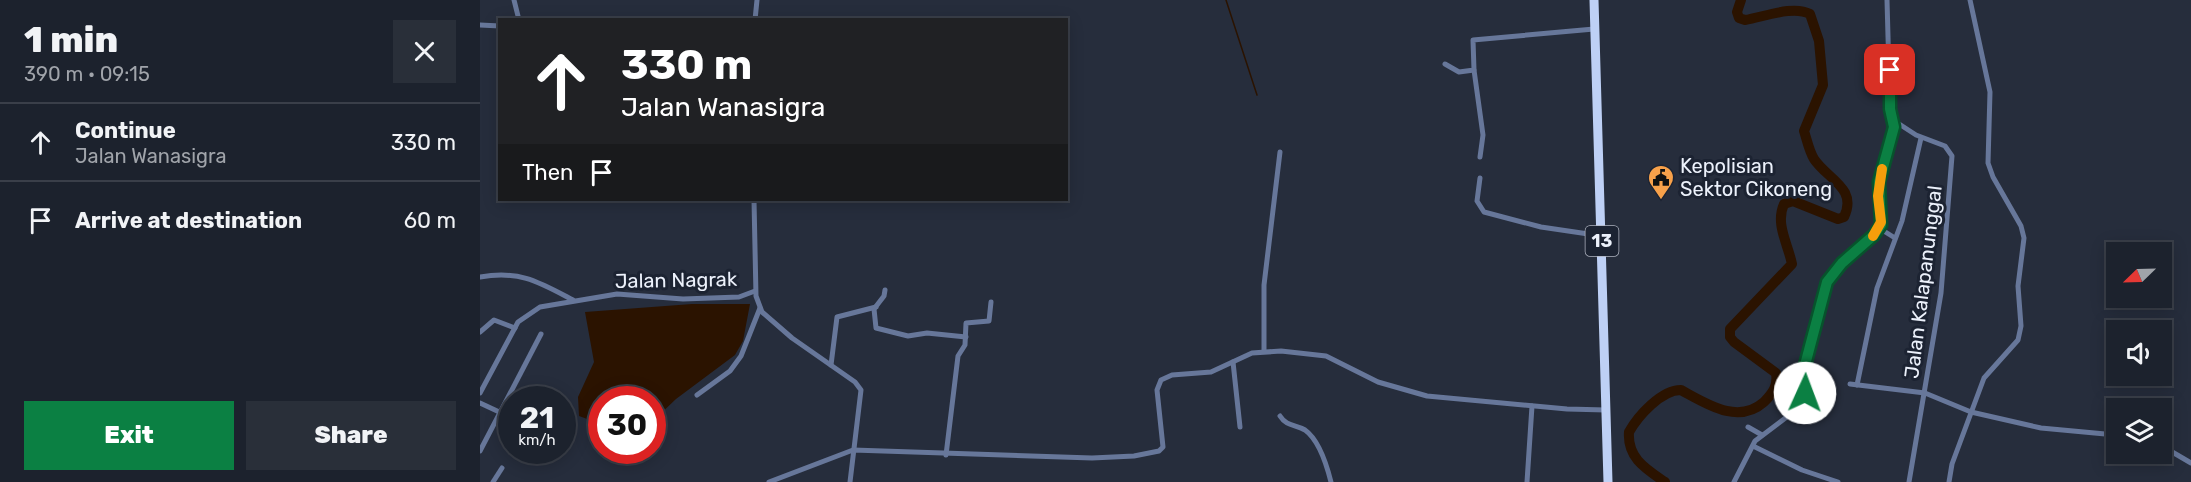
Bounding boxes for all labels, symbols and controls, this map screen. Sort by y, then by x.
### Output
text: 1 min [24,18,118,61]
button: close [393,20,456,83]
text: 330 m [621,40,752,90]
icon: ahead [522,42,600,120]
pin [1864,44,1915,95]
icon: arrive [1873,53,1906,86]
text: 390 m · 09:15 [24,62,150,86]
text: Jalan Wanasigra [621,91,825,123]
text: Continue [75,117,176,144]
icon: ahead [24,126,57,159]
text: 330 m [391,129,456,156]
text: Jalan Wanasigra [75,144,226,168]
place label: Kepolisian Sektor Cikoneng [1680,154,1832,201]
icon: arrive [585,156,618,189]
text: Then [522,159,573,186]
public building icon: Kepolisian Sektor Cikoneng [1646,163,1676,201]
street label: Jalan Kalapanunggal [1899,184,1947,380]
icon: arrive [24,204,57,237]
text: Arrive at destination [75,207,302,234]
text: 60 m [404,207,456,234]
road number: 13 [1586,226,1618,256]
north arrow [2106,242,2172,308]
map controls [2106,242,2172,464]
street label: Jalan Nagrak [615,267,738,293]
button: sound [2106,320,2172,386]
position arrow [1773,361,1837,425]
speed limit sign: 30 [588,386,666,464]
button: layers [2106,398,2172,464]
text: 21 [520,400,554,436]
button: Exit [24,401,234,470]
button: Share [246,401,456,470]
text: km/h [518,431,556,449]

